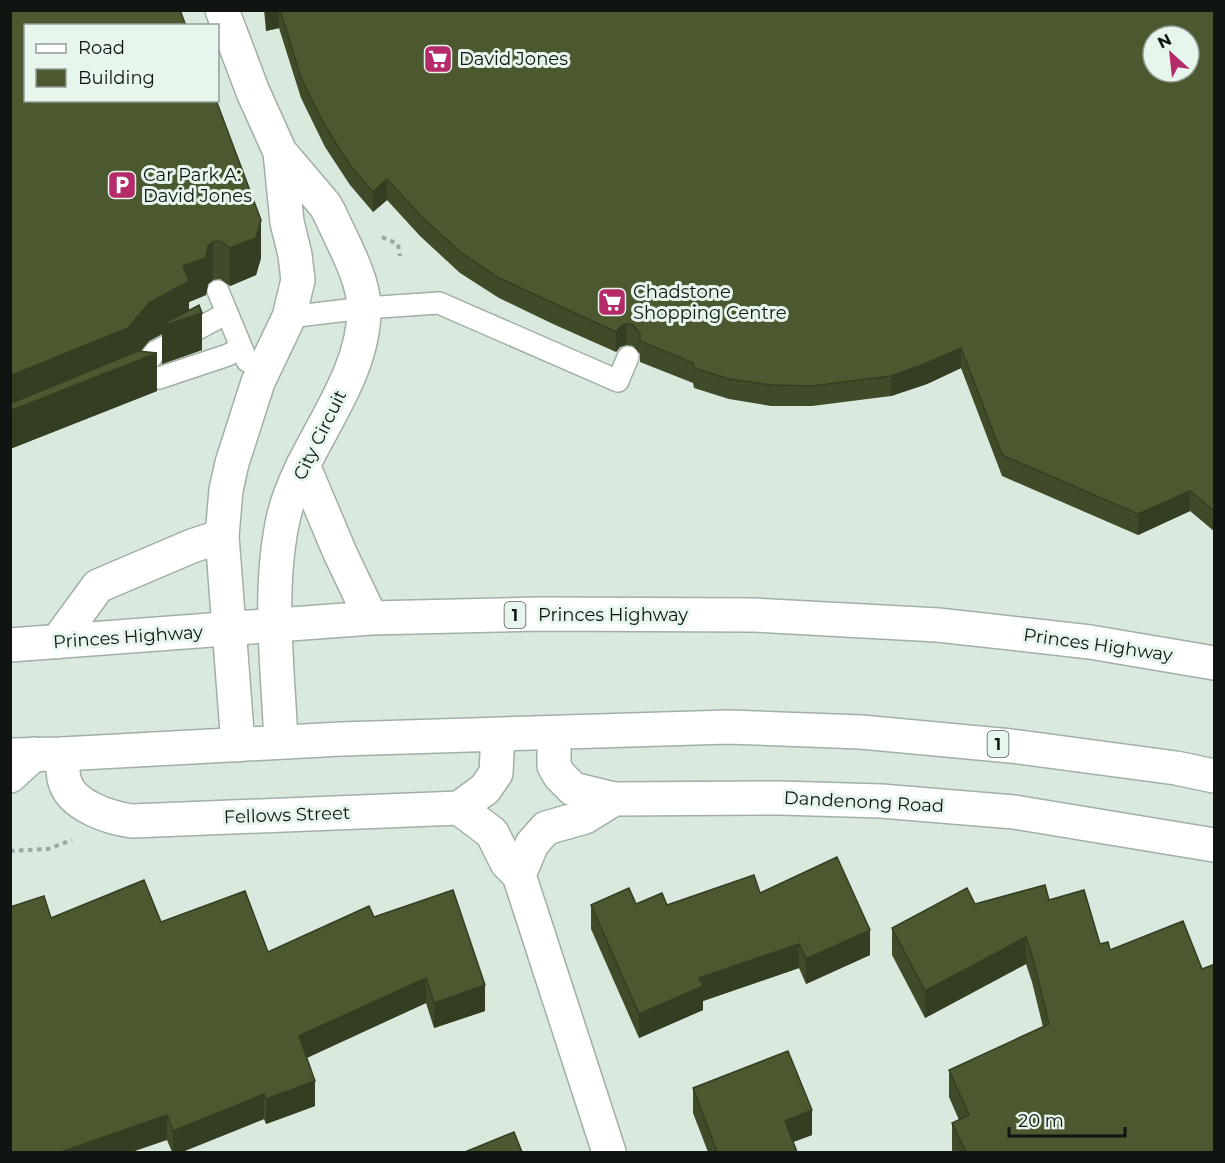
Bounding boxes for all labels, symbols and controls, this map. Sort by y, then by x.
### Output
legend [24,24,219,102]
north arrow [1141,24,1201,84]
text: N [1154,30,1174,52]
text: Road [78,37,125,59]
supermarket icon: David Jones [422,43,454,75]
place label: David Jones [459,48,568,70]
text: Building [78,67,155,89]
place label: Car Park A: David Jones [143,164,252,207]
parking icon: Car Park A: David Jones [106,169,138,201]
place label: Chadstone Shopping Centre [633,281,787,324]
supermarket icon: Chadstone Shopping Centre [596,286,628,318]
street label: City Circuit [289,386,351,484]
road number: 1 [504,602,526,628]
street label: Princes Highway [538,604,688,626]
street label: Princes Highway [52,621,204,653]
street label: Princes Highway [1022,624,1174,666]
road number: 1 [988,731,1008,757]
street label: Dandenong Road [783,787,945,817]
street label: Fellows Street [224,802,350,828]
scale bar [1009,1100,1124,1138]
text: 20 m [1018,1110,1064,1132]

